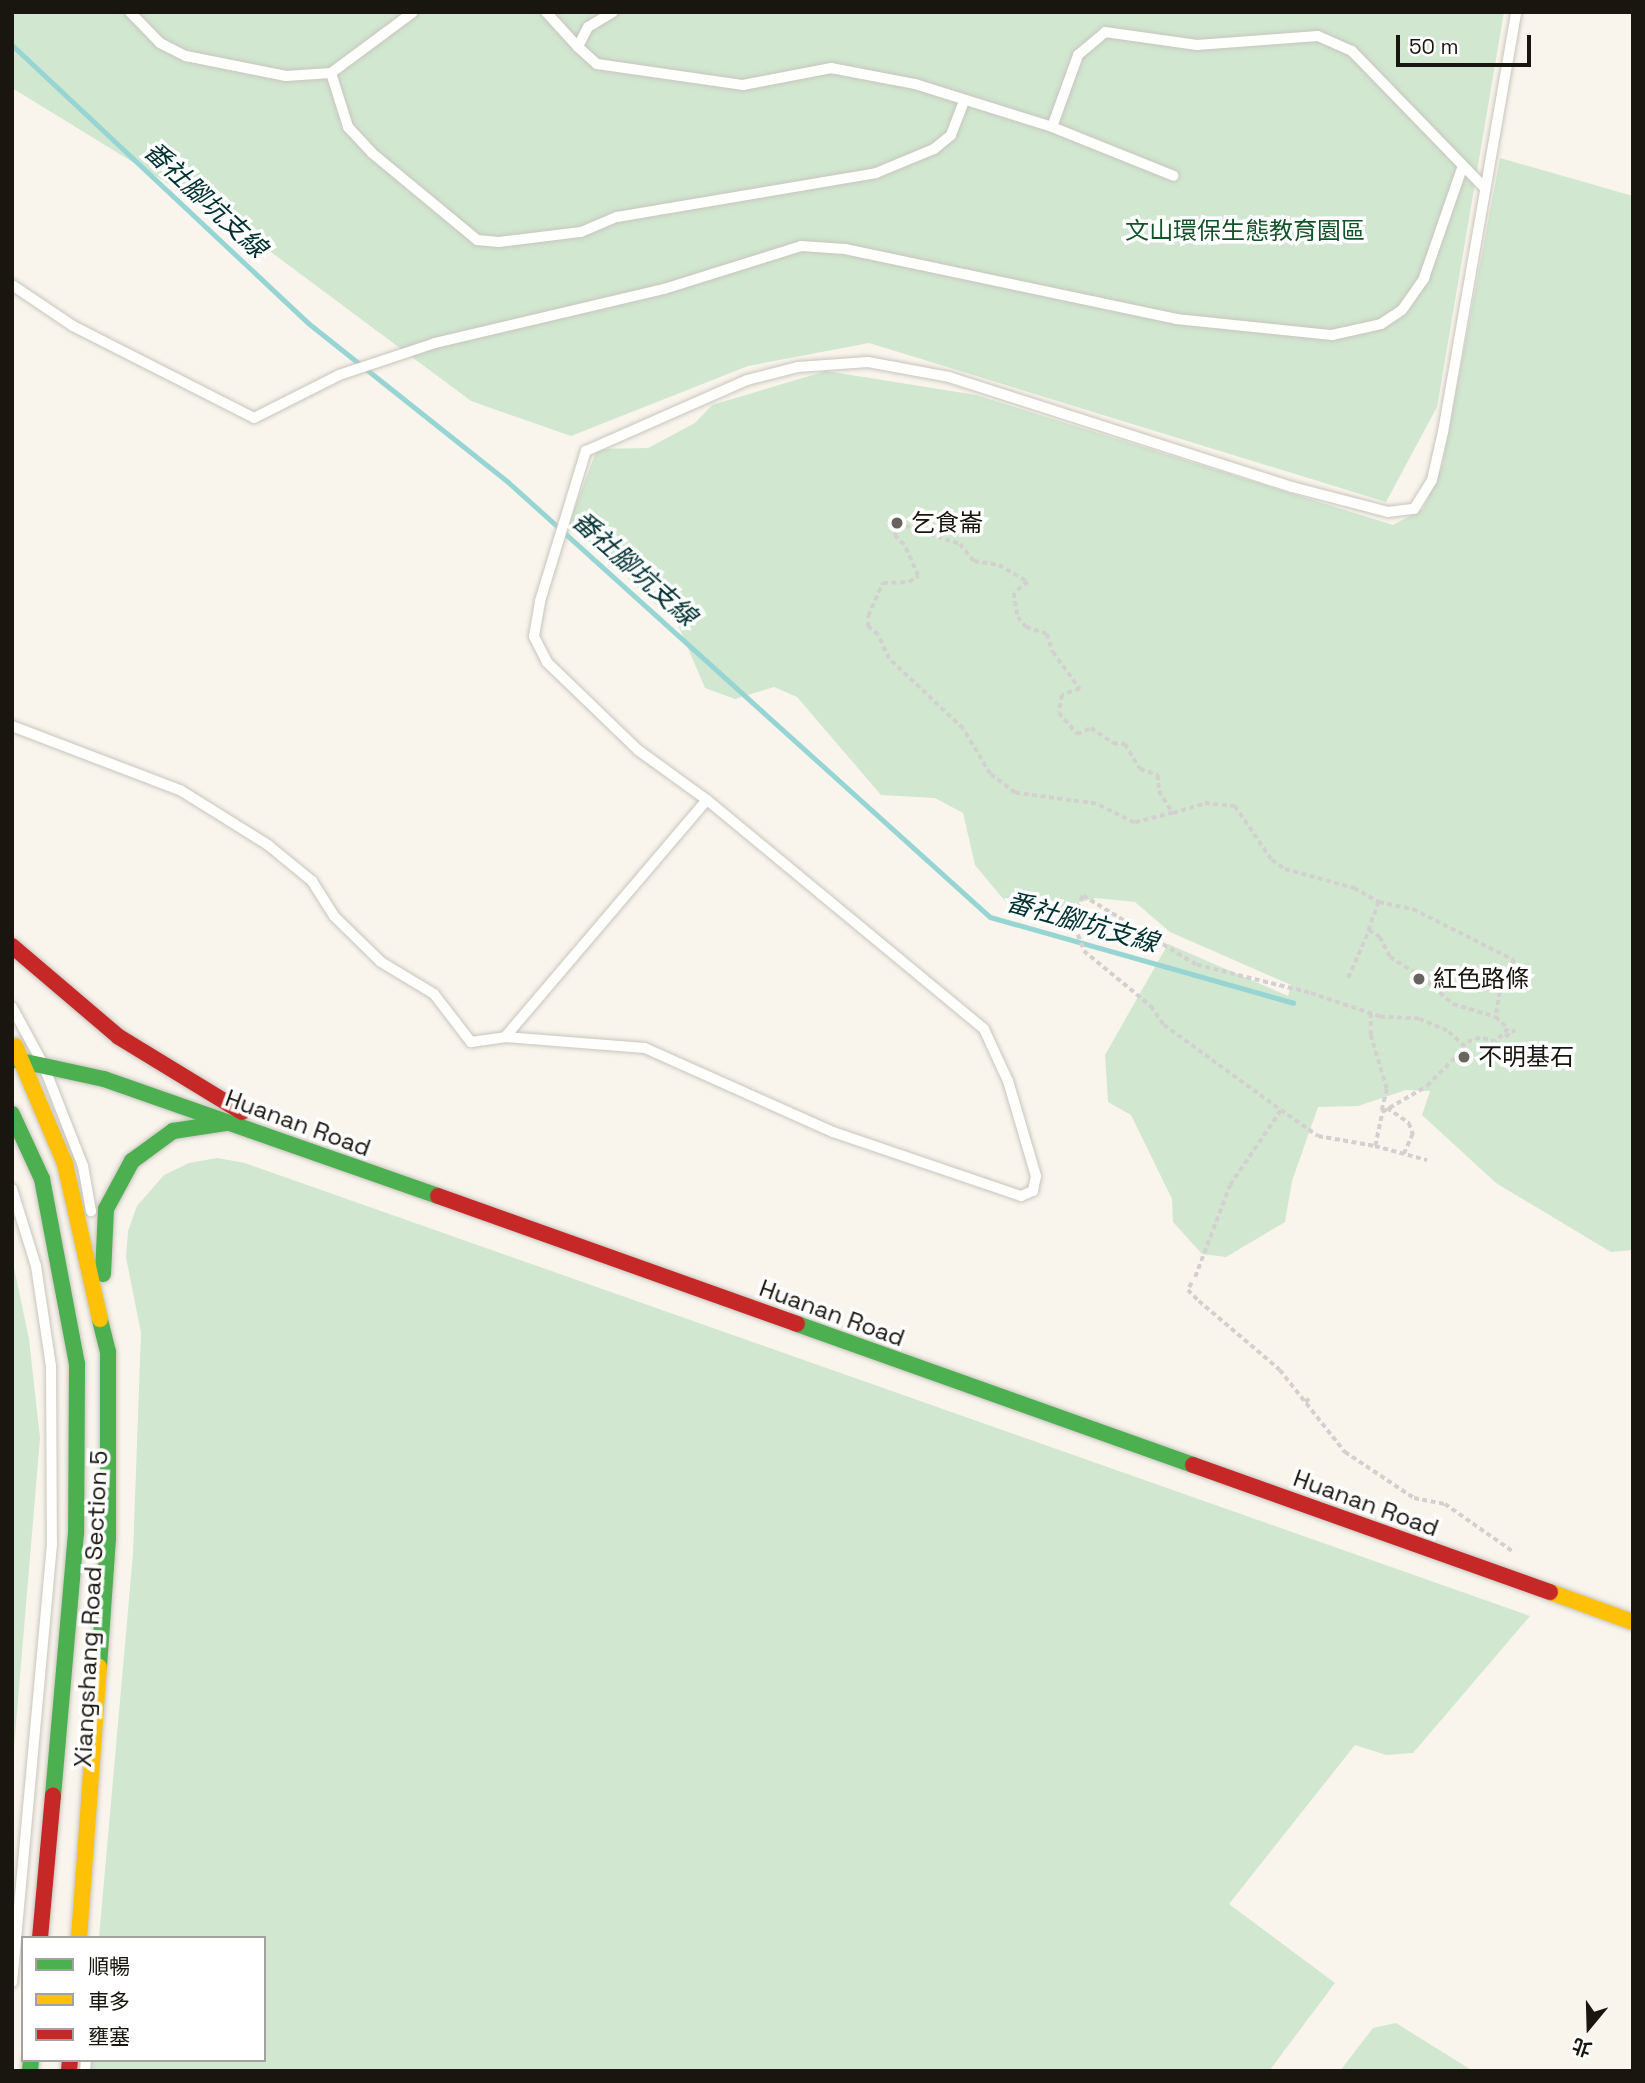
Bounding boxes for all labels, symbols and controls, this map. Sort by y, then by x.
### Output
scale bar [1400,21,1535,65]
text: 50 m [1409,33,1459,60]
water label: 番社腳坑支線 [137,135,273,265]
park label: 文山環保生態教育園區 [1125,217,1365,245]
water label: 番社腳坑支線 [566,505,702,633]
place label: 乞食崙 [911,509,983,537]
marker: 乞食崙 [889,515,905,531]
water label: 番社腳坑支線 [1003,887,1161,959]
place label: 紅色路條 [1433,965,1529,993]
marker: 紅色路條 [1411,971,1427,987]
place label: 不明基石 [1478,1043,1574,1071]
marker: 不明基石 [1456,1049,1472,1065]
street label: Huanan Road [221,1083,375,1163]
street label: Huanan Road [755,1273,909,1353]
street label: Xiangshang Road Section 5 [68,1450,114,1768]
street label: Huanan Road [1289,1463,1443,1543]
legend [21,1936,266,2062]
text: 順暢 [88,1953,130,1980]
text: 車多 [88,1988,130,2015]
north arrow [1554,1992,1624,2062]
text: 壅塞 [88,2023,130,2050]
text: 北 [1569,2032,1595,2062]

